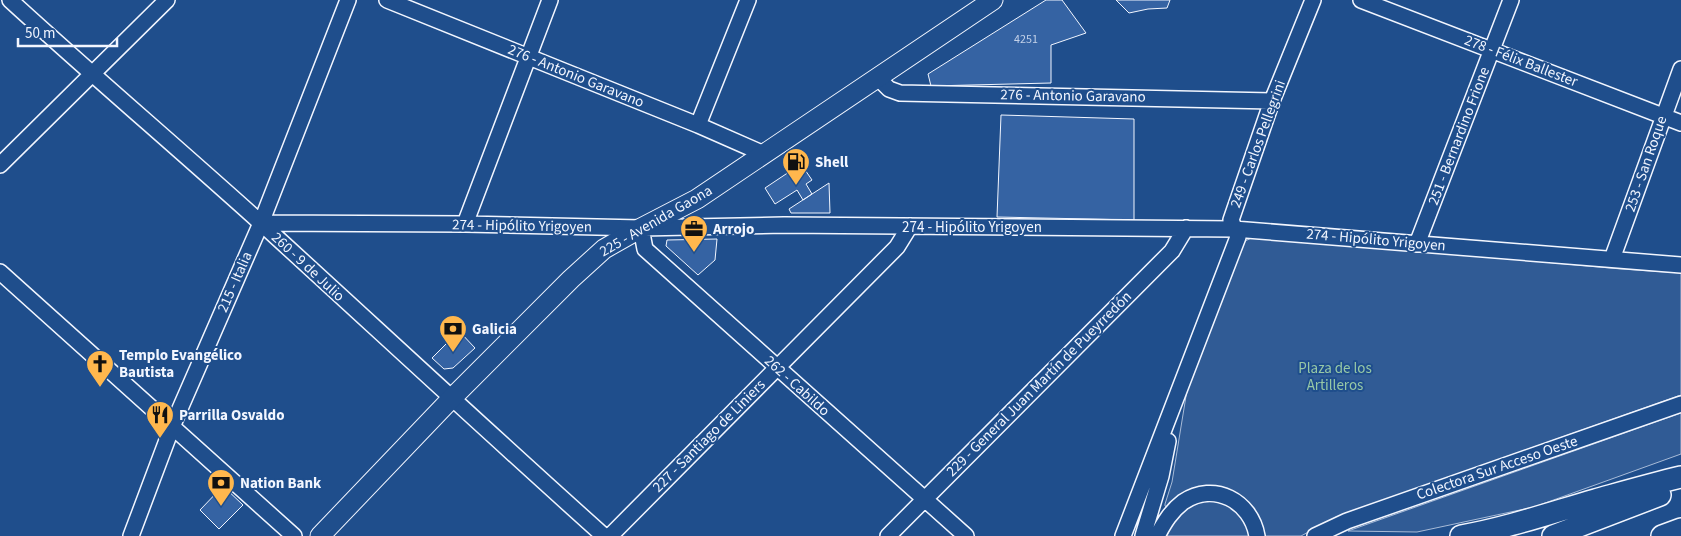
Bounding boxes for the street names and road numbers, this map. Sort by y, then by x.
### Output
street label: 278 - Félix Ballester [1461,30,1581,93]
street label: 276 - Antonio Garavano [505,39,647,113]
street label: 251 - Bernardino Frione [1423,64,1495,208]
street label: 249 - Carlos Pellegrini [1225,77,1291,211]
street label: 276 - Antonio Garavano [1000,84,1146,108]
street label: 253 - San Roque [1620,113,1672,215]
street label: 225 - Avenida Gaona [596,180,716,262]
street label: 274 - Hipólito Yrigoyen [452,214,592,238]
street label: 274 - Hipólito Yrigoyen [902,217,1042,238]
street label: 274 - Hipólito Yrigoyen [1305,223,1447,257]
street label: 260 - 9 de Julio [267,228,349,306]
street label: 215 - Italia [212,248,258,316]
street label: 229 - General Juan Martín de Pueyrredón [942,287,1136,481]
street label: 262 - Cabildo [760,351,834,421]
street label: 227 - Santiago de Liniers [648,375,770,497]
street label: Colectora Sur Acceso Oeste [1414,431,1580,505]

